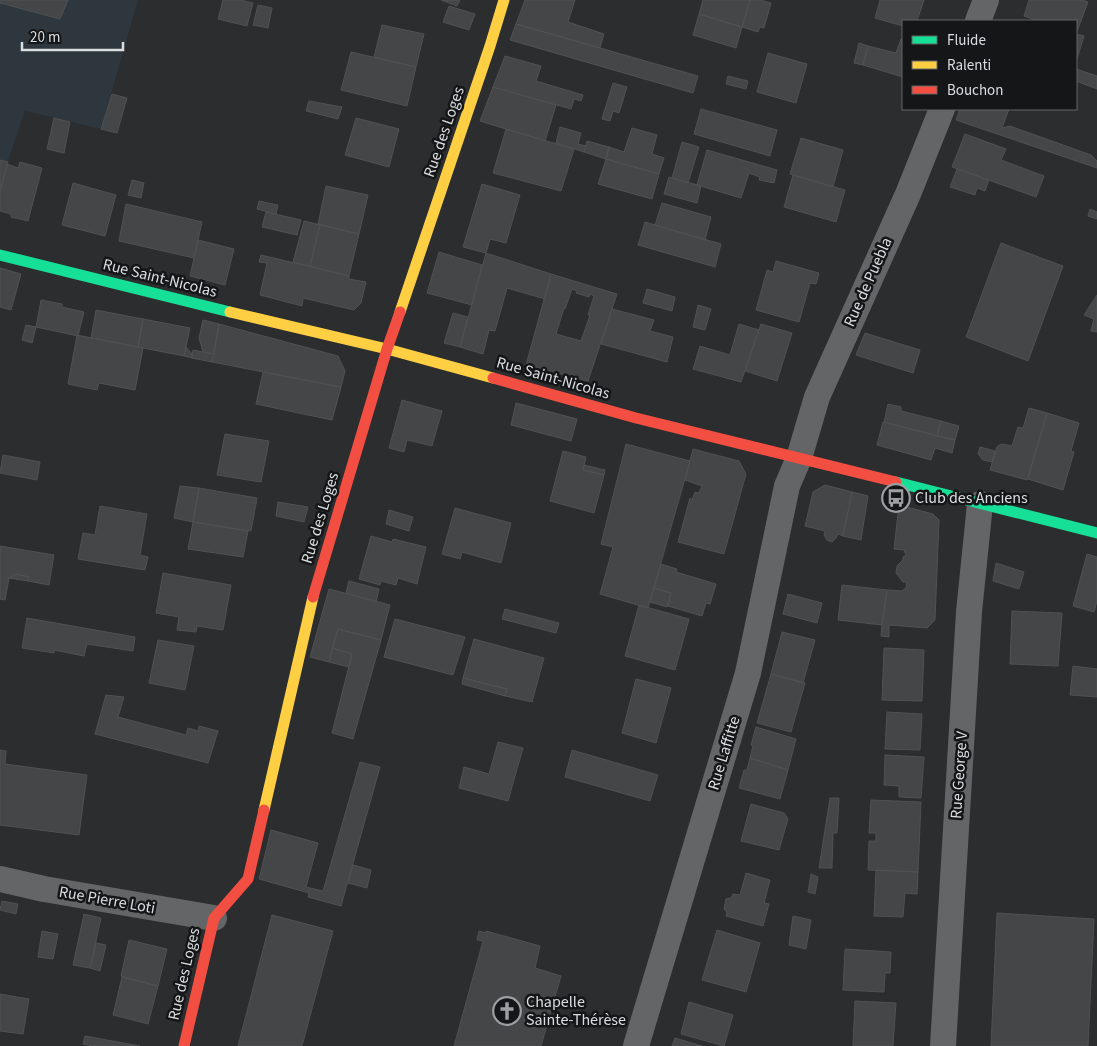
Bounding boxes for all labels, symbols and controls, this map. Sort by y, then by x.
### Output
scale bar [22,20,124,52]
legend [902,20,1077,110]
text: 20 m [30,27,60,48]
text: Fluide [947,30,986,51]
text: Ralenti [947,55,991,76]
text: Bouchon [947,80,1003,101]
street label: Rue des Loges [418,84,470,180]
street label: Rue de Puebla [838,234,898,330]
street label: Rue Saint-Nicolas [101,253,220,303]
street label: Rue Saint-Nicolas [494,351,613,405]
street label: Rue des Loges [296,469,344,566]
bus stop icon: Club des Anciens [881,483,911,513]
place label: Club des Anciens [915,487,1028,509]
street label: Rue Laffitte [702,713,746,793]
street label: Rue George V [945,730,973,820]
street label: Rue Pierre Loti [57,881,157,919]
street label: Rue des Loges [163,925,205,1022]
place label: Chapelle Sainte-Thérèse [526,991,626,1031]
church icon: Chapelle Sainte-Thérèse [492,996,522,1026]

